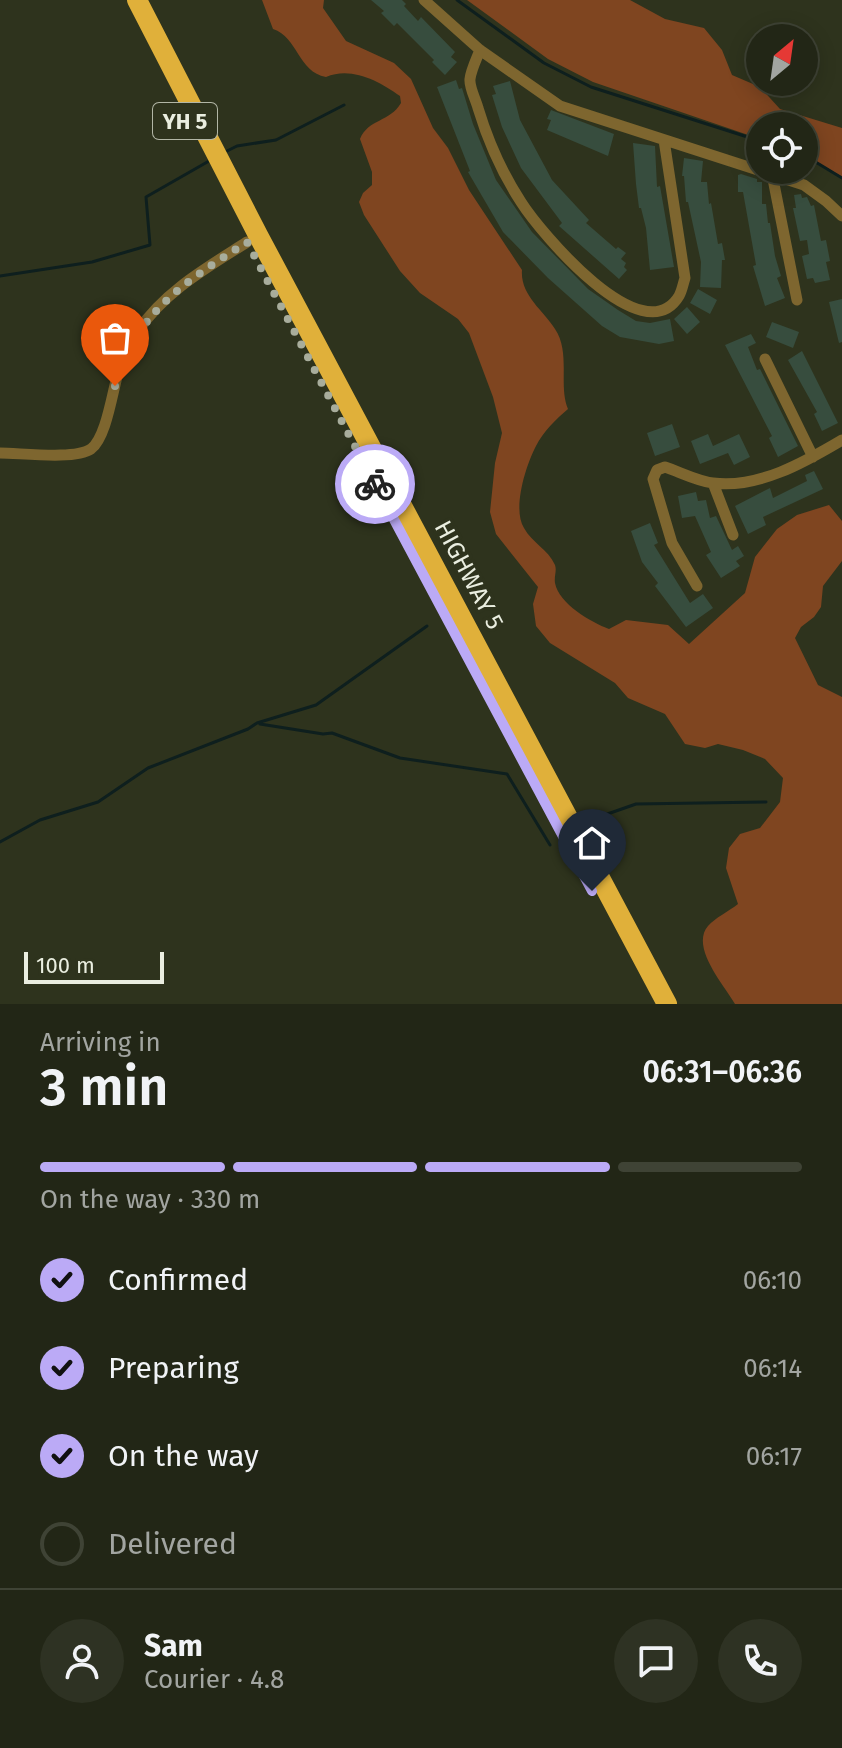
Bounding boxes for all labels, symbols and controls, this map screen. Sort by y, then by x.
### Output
north arrow [746,24,818,96]
map controls [746,24,818,184]
road number: YH 5 [153,103,217,139]
button: locate [746,112,818,184]
pin [81,304,149,386]
icon: bag [93,316,137,360]
courier [335,444,415,524]
icon: bike [353,462,397,506]
street label: HIGHWAY 5 [429,516,509,634]
pin [558,809,626,891]
icon: home [570,821,614,865]
scale bar [24,948,164,984]
text: 100 m [36,952,95,979]
text: Arriving in [40,1027,161,1058]
text: 06:31–06:36 [642,1054,802,1090]
text: 3 min [40,1056,168,1119]
text: On the way · 330 m [40,1184,260,1215]
icon: check [40,1258,84,1302]
text: Confirmed [108,1262,248,1298]
text: 06:10 [743,1265,802,1296]
icon: check [40,1346,84,1390]
text: Preparing [108,1350,239,1386]
text: 06:14 [743,1353,802,1384]
icon: check [40,1434,84,1478]
text: On the way [108,1438,259,1474]
text: 06:17 [746,1441,802,1472]
text: Delivered [108,1526,237,1562]
button: person [40,1619,124,1703]
button: chat [614,1619,698,1703]
button: phone [718,1619,802,1703]
text: Sam [144,1628,203,1664]
text: Courier · 4.8 [144,1664,284,1695]

